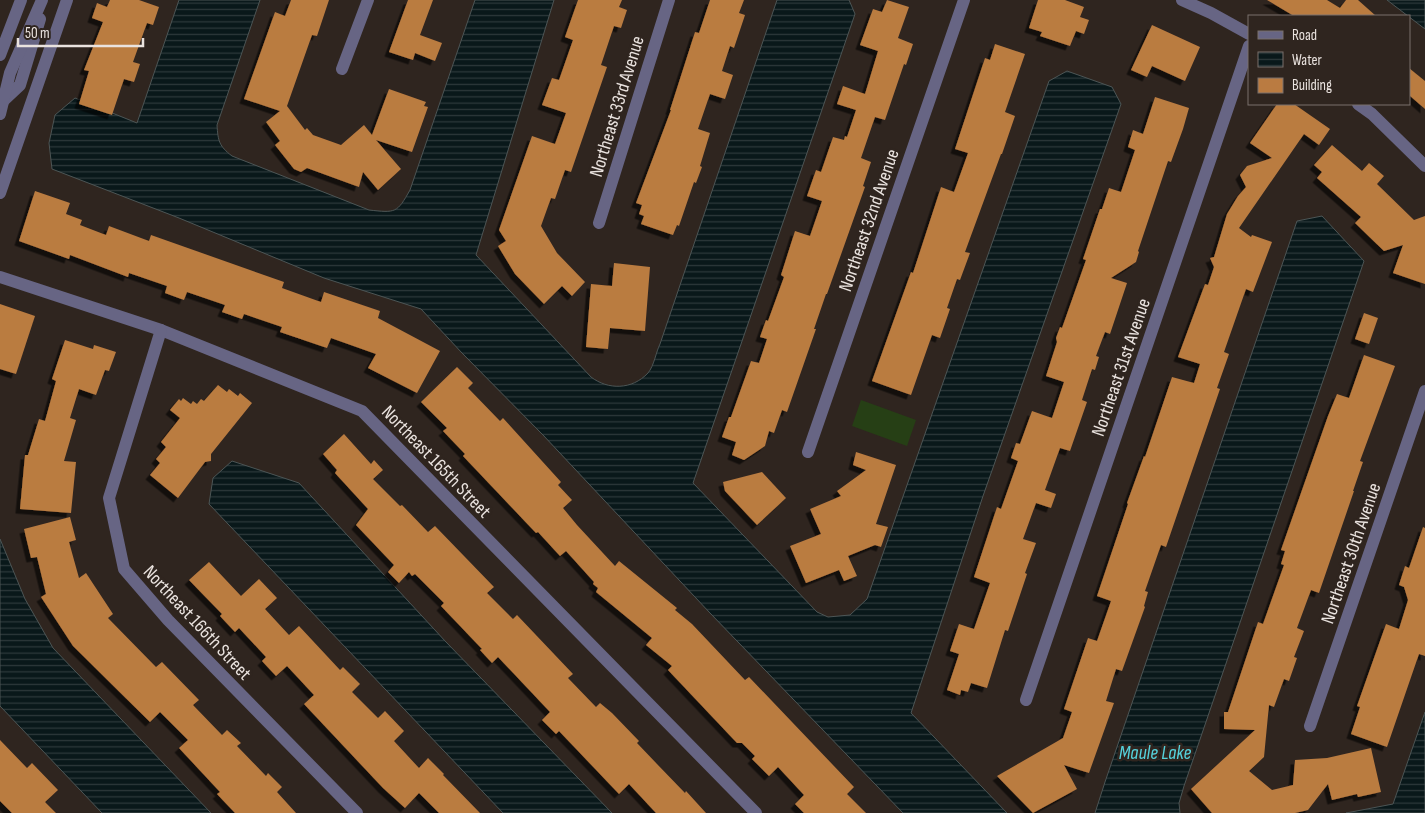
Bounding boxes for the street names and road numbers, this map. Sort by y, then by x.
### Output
street label: Northeast 33rd Avenue [585,33,650,180]
street label: Northeast 32nd Avenue [834,146,905,295]
street label: Northeast 31st Avenue [1087,295,1156,440]
street label: Northeast 165th Street [376,401,496,523]
street label: Northeast 30th Avenue [1317,480,1386,627]
street label: Northeast 166th Street [138,561,256,685]

